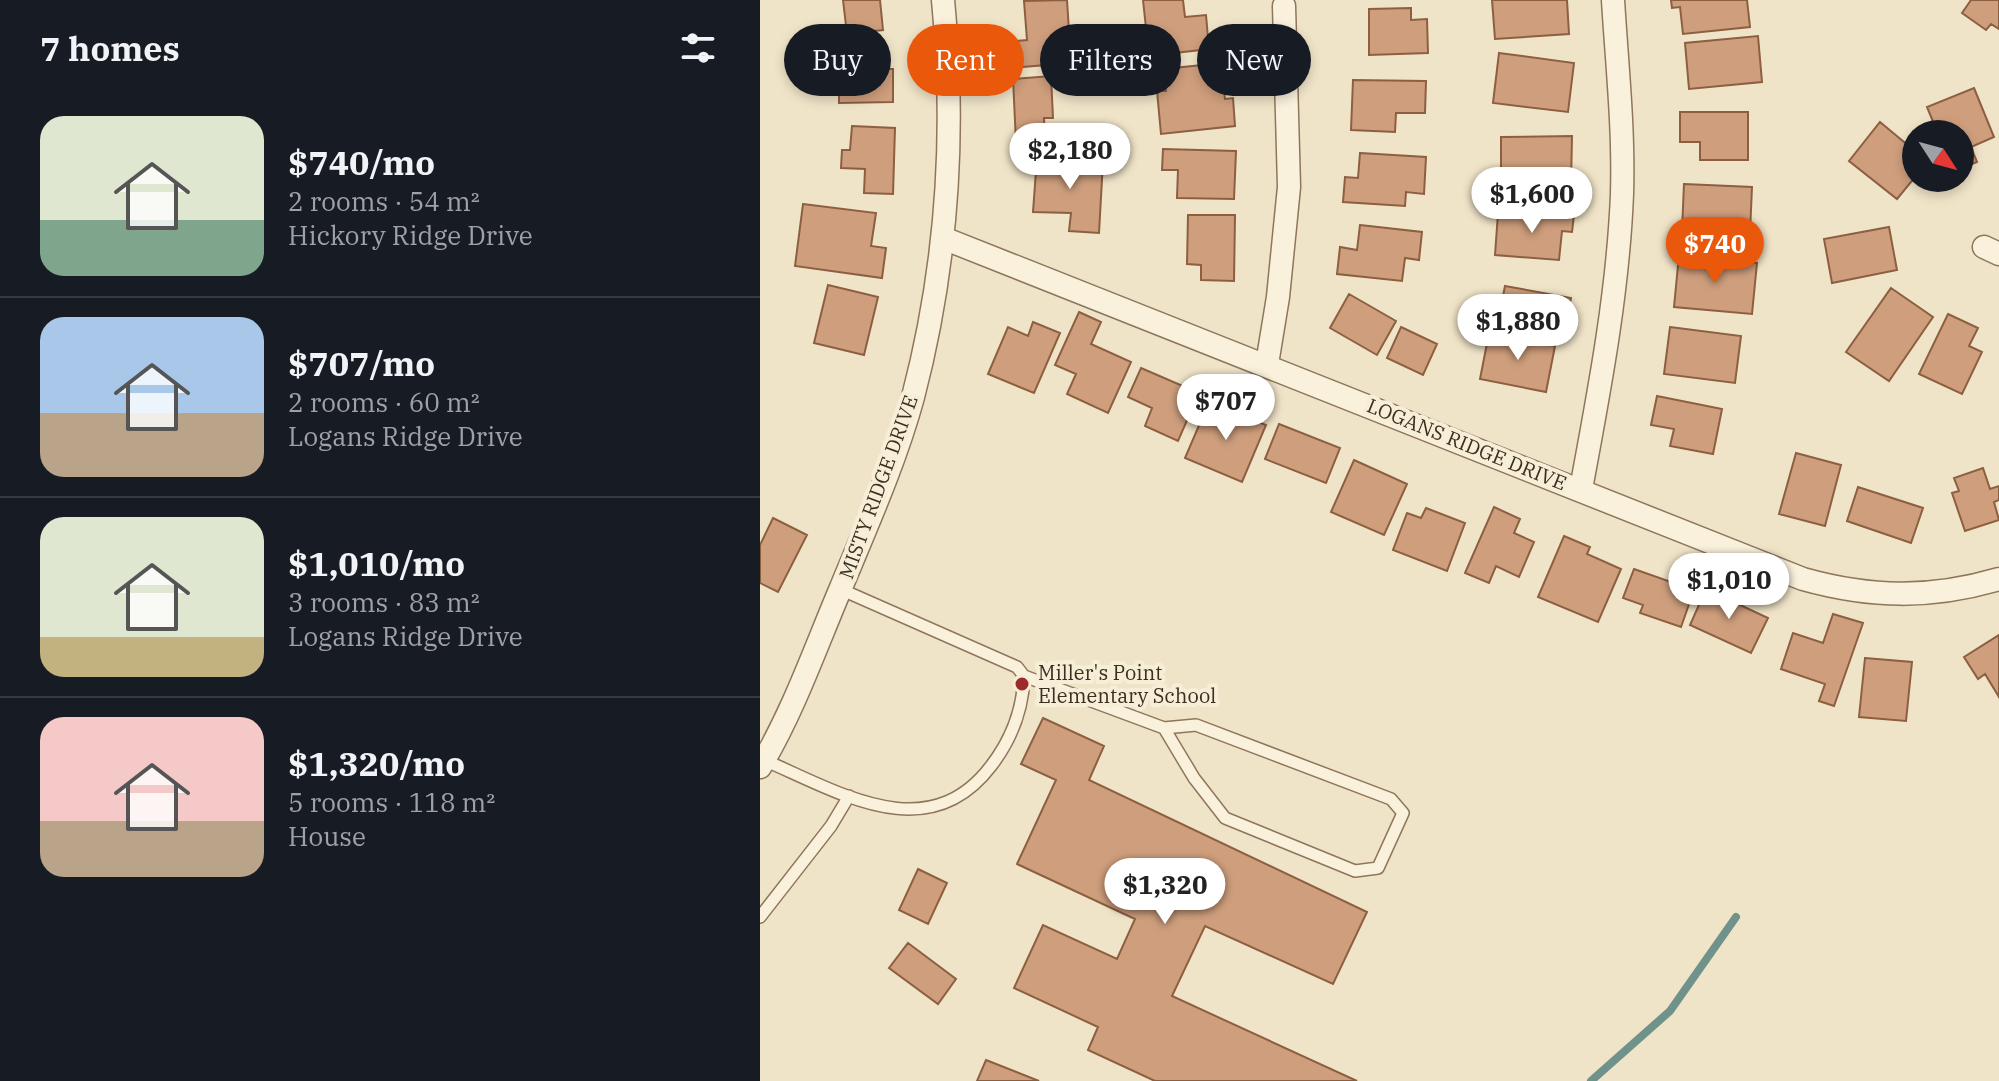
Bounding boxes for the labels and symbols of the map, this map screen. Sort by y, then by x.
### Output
north arrow [1902,120,1974,192]
pin: $2,180 [1005,123,1135,191]
pin: $1,600 [1467,167,1597,235]
pin: $740 [1668,217,1762,285]
pin: $1,880 [1453,294,1583,362]
pin: $707 [1179,374,1273,442]
street label: MISTY RIDGE DRIVE [832,391,924,583]
street label: LOGANS RIDGE DRIVE [1363,392,1571,496]
pin: $1,010 [1664,553,1794,621]
place label: Miller's Point Elementary School [1038,659,1216,709]
marker: Miller's Point Elementary School [1013,675,1031,693]
pin: $1,320 [1100,858,1230,926]

